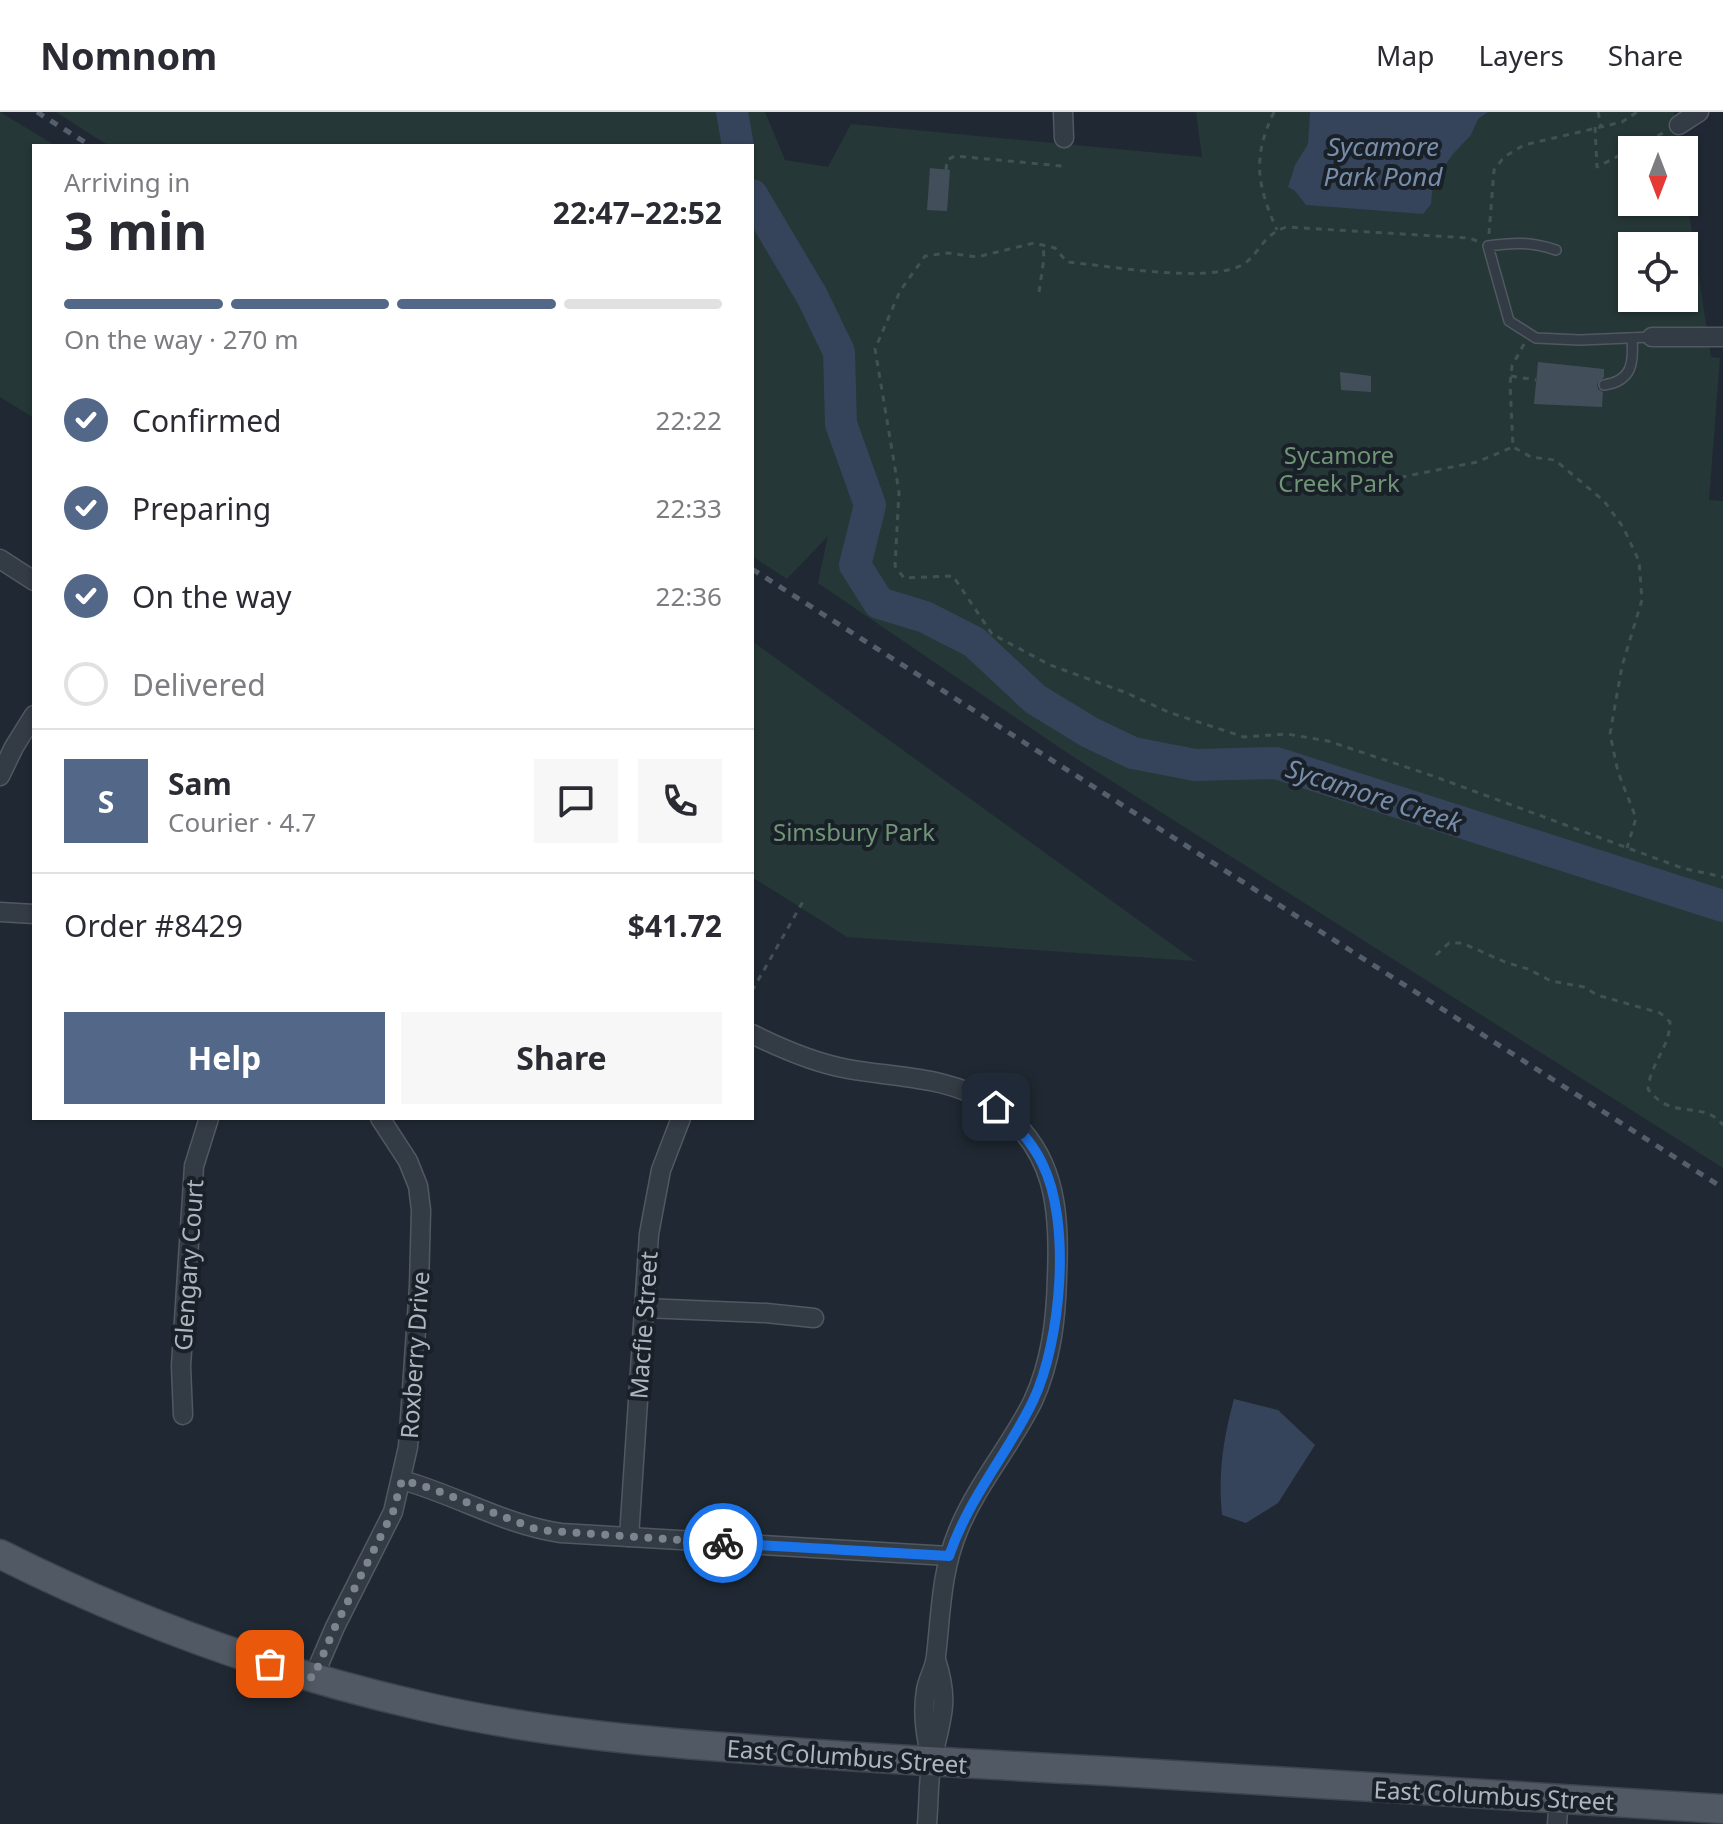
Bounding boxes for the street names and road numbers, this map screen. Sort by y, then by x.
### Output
street label: Glengary Court [166,1178,210,1352]
street label: Macfie Street [621,1250,665,1400]
street label: Roxberry Drive [392,1270,436,1440]
street label: East Columbus Street [726,1731,969,1781]
street label: East Columbus Street [1373,1772,1615,1818]

